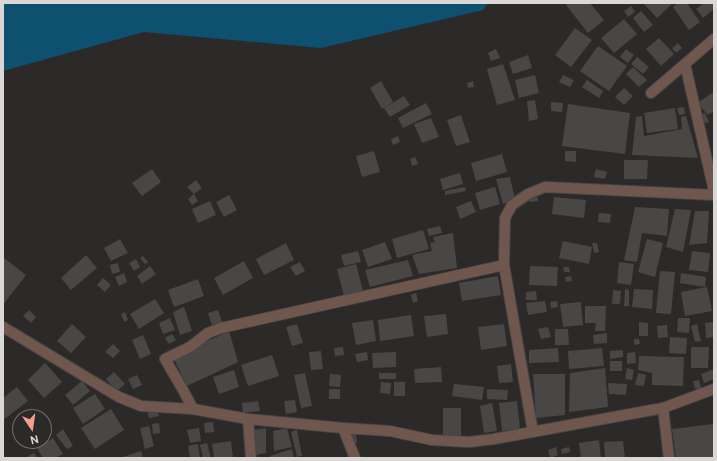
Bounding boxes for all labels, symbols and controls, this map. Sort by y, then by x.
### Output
north arrow [12,409,52,449]
text: N [29,432,40,447]

